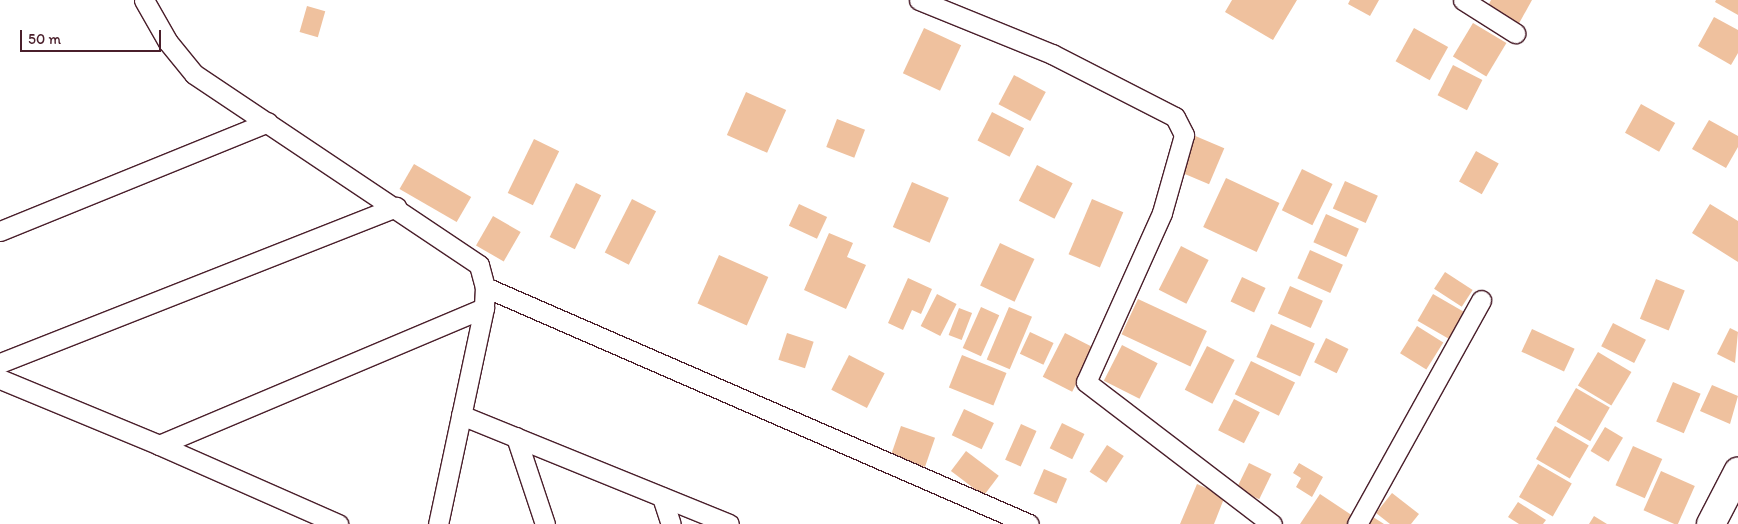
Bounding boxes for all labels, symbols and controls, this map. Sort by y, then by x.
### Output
scale bar [22,20,164,52]
text: 50 m [28,30,61,48]

